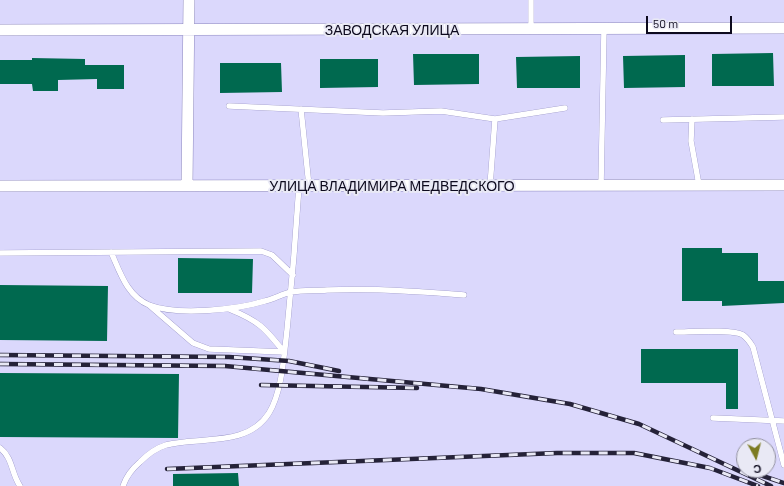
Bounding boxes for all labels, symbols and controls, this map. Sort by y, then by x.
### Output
scale bar [648,8,734,34]
text: 50 m [653,16,678,30]
street label: ЗАВОДСКАЯ УЛИЦА [325,22,459,38]
street label: УЛИЦА ВЛАДИМИРА МЕДВЕДСКОГО [269,178,515,194]
north arrow [736,438,776,478]
text: С [753,462,762,476]

